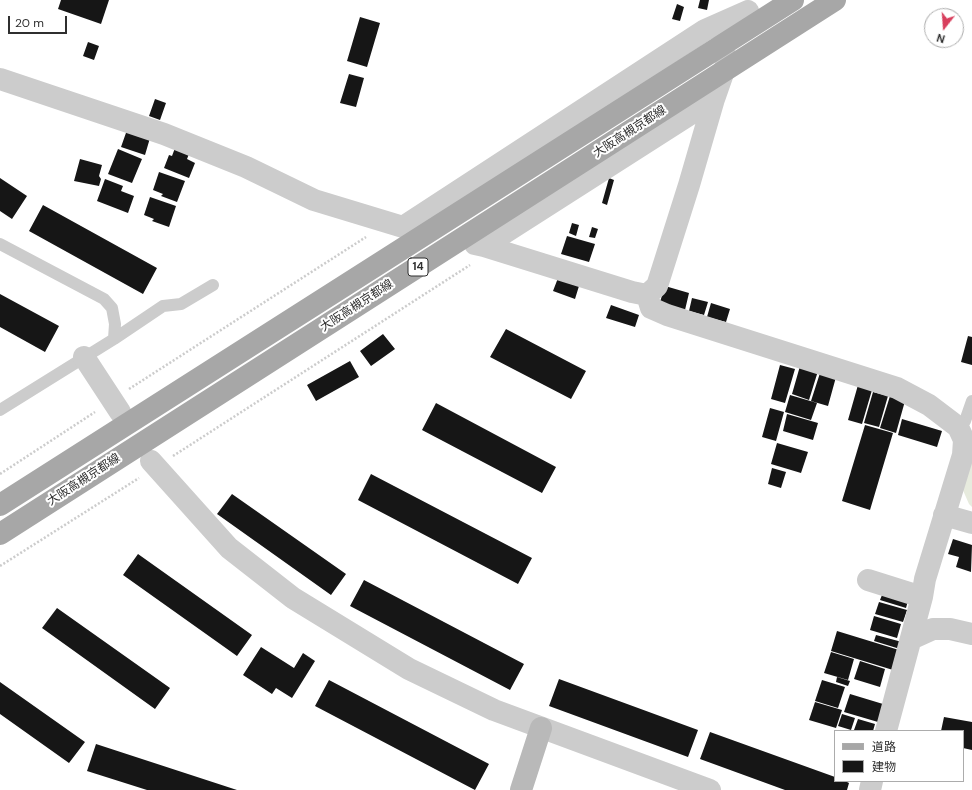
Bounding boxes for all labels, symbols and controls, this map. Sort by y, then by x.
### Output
scale bar [10,8,69,34]
north arrow [924,8,964,48]
text: 20 m [15,15,44,31]
text: N [935,31,947,46]
street label: 大阪高槻京都線 [591,103,669,161]
road number: 14 [408,258,428,276]
street label: 大阪高槻京都線 [318,277,396,335]
street label: 大阪高槻京都線 [45,451,123,509]
legend [834,730,964,782]
text: 道路 [872,739,896,755]
text: 建物 [872,759,896,775]

